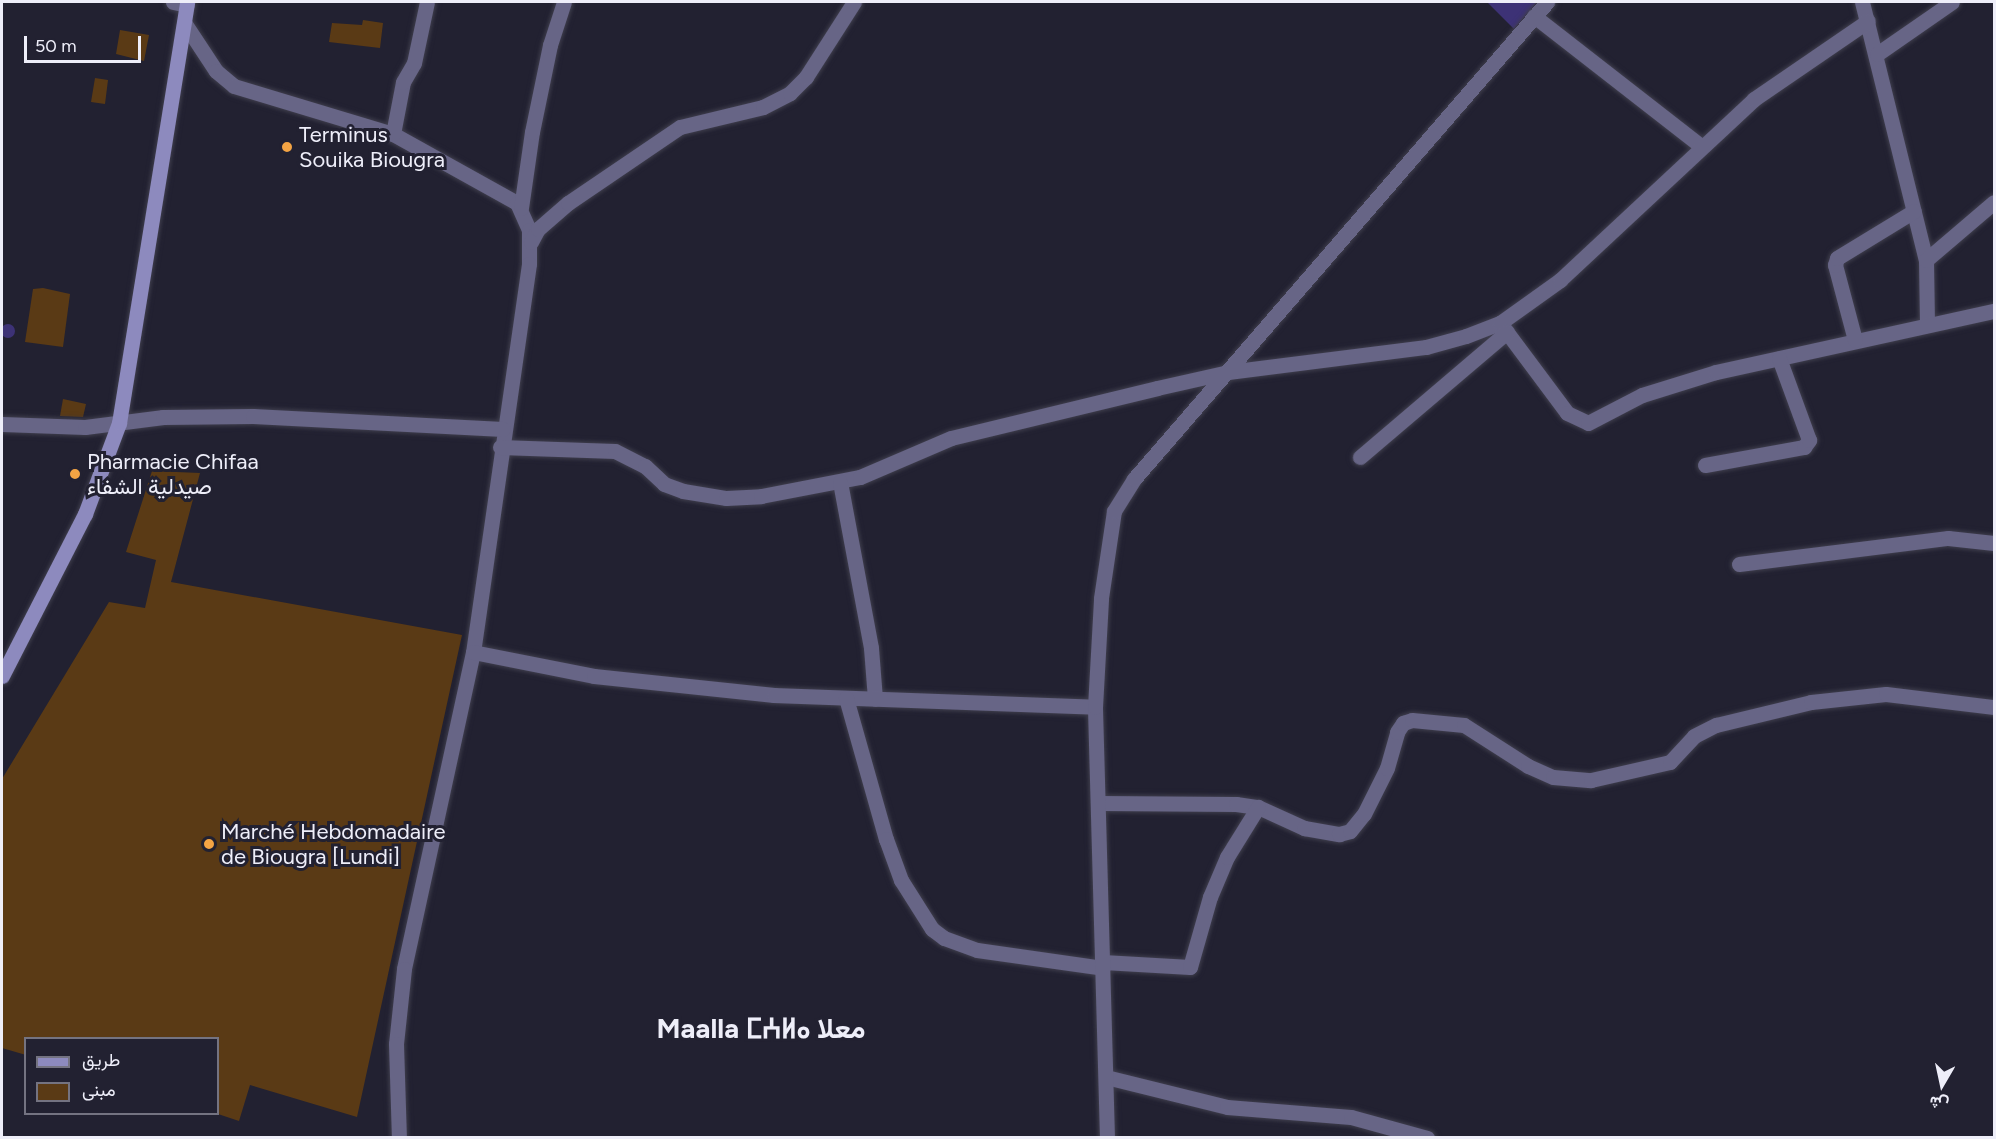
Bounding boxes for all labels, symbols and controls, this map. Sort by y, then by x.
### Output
scale bar [27,24,144,62]
text: 50 m [35,35,77,57]
place label: Terminus Souika Biougra [299,121,445,172]
marker: Terminus Souika Biougra [280,140,294,154]
place label: Pharmacie Chifaa صيدلية الشفاء [87,448,259,500]
marker: Pharmacie Chifaa صيدلية الشفاء [68,467,82,481]
place label: Marché Hebdomadaire de Biougra [Lundi] [221,818,446,870]
marker: Marché Hebdomadaire de Biougra [Lundi] [202,837,216,851]
district label: Maalla ⵎⵄⵍⴰ معلا [657,1011,865,1045]
legend [24,1037,219,1115]
text: طريق [82,1049,120,1071]
north arrow [1912,1055,1972,1115]
text: مبنى [82,1079,116,1101]
text: ش [1928,1092,1950,1114]

